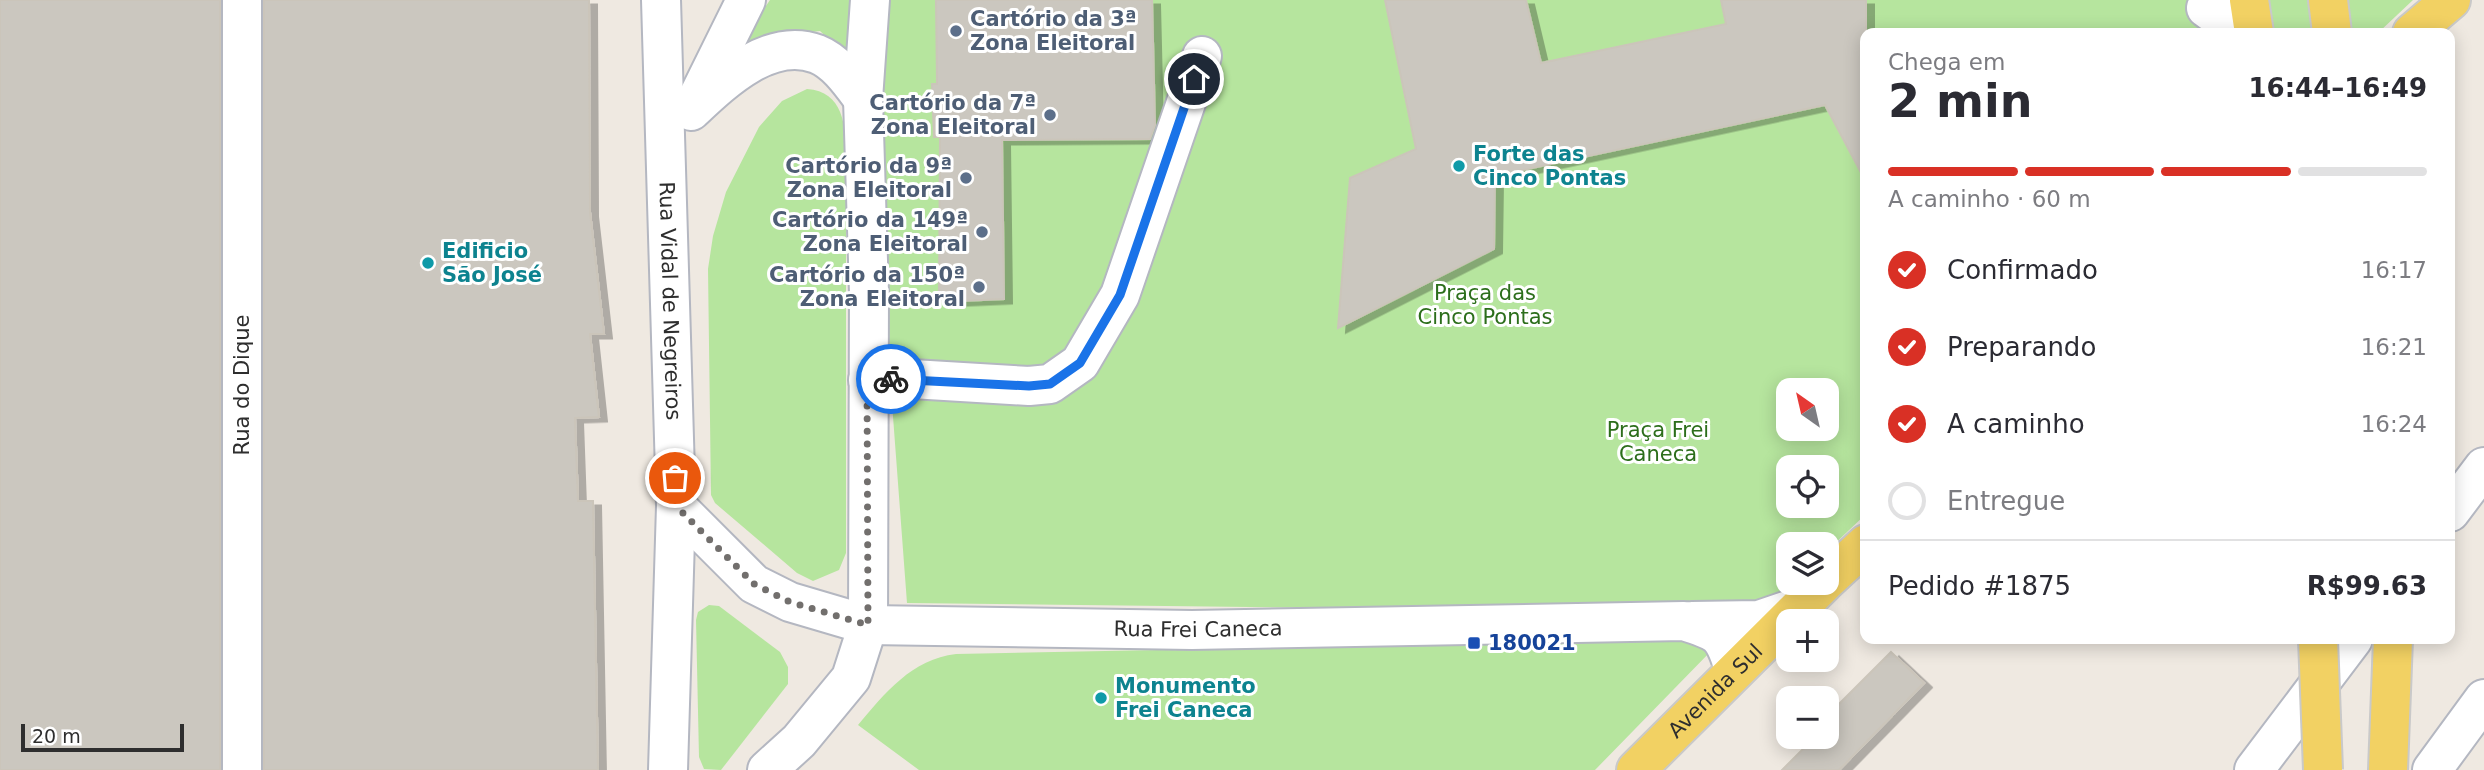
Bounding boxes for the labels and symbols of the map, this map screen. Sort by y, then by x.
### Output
place label: Cartório da 3ª Zona Eleitoral [970,7,1137,55]
marker: Cartório da 3ª Zona Eleitoral [948,23,964,39]
pin [1164,49,1224,109]
place label: Cartório da 7ª Zona Eleitoral [869,91,1036,139]
marker: Cartório da 7ª Zona Eleitoral [1042,107,1058,123]
place label: Forte das Cinco Pontas [1473,142,1626,190]
place label: Cartório da 9ª Zona Eleitoral [785,154,952,202]
marker: Forte das Cinco Pontas [1451,158,1467,174]
marker: Cartório da 9ª Zona Eleitoral [958,170,974,186]
street label: Rua Vidal de Negreiros [654,181,685,421]
place label: Cartório da 149ª Zona Eleitoral [772,208,968,256]
marker: Cartório da 149ª Zona Eleitoral [974,224,990,240]
place label: Edificio São José [442,239,542,287]
marker: Edificio São José [420,255,436,271]
place label: Cartório da 150ª Zona Eleitoral [769,263,965,311]
marker: Cartório da 150ª Zona Eleitoral [971,279,987,295]
park label: Praça das Cinco Pontas [1418,281,1553,329]
street label: Rua do Dique [230,315,254,455]
courier [856,344,926,414]
north arrow [1776,378,1839,441]
park label: Praça Frei Caneca [1607,418,1709,466]
pin [645,448,705,508]
street label: Rua Frei Caneca [1113,616,1283,642]
place label: 180021 [1488,631,1576,655]
marker: 180021 [1466,635,1482,651]
street label: Avenida Sul [1663,639,1767,743]
place label: Monumento Frei Caneca [1115,674,1256,722]
marker: Monumento Frei Caneca [1093,690,1109,706]
scale bar [21,721,184,753]

